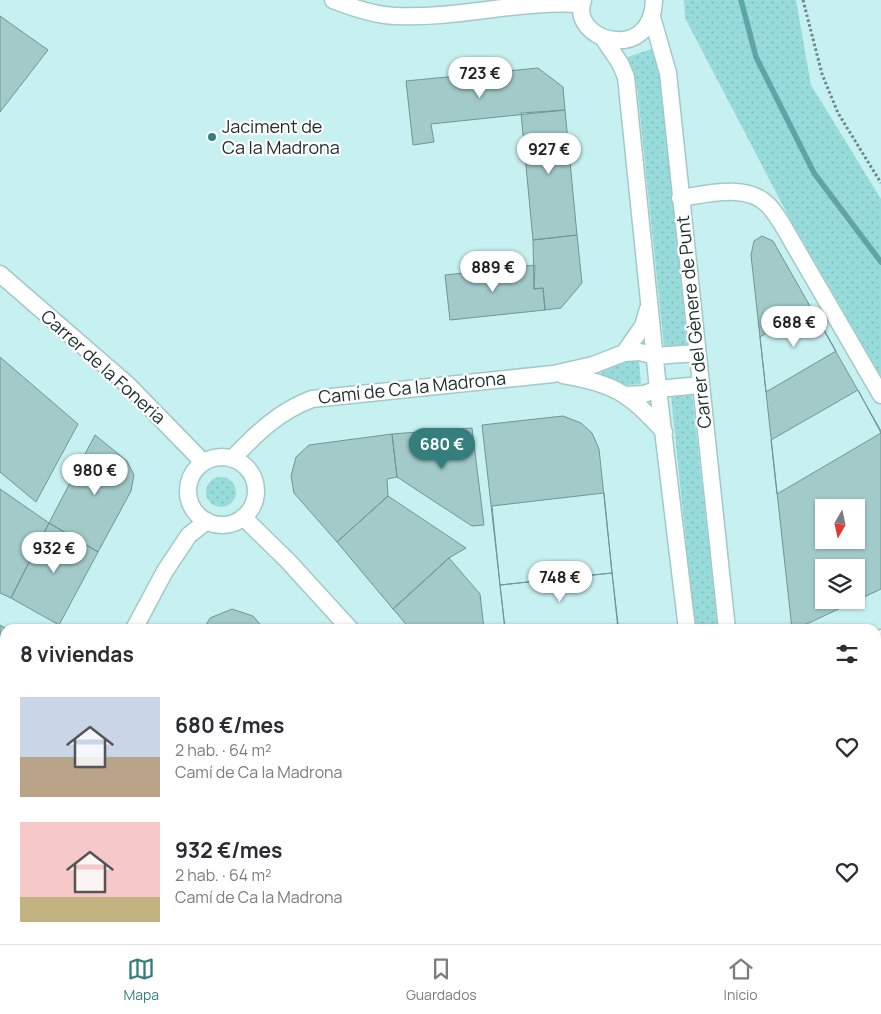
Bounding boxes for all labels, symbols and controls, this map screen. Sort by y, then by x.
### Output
pin: 723 € [445,56,515,99]
text: 723 € [459,62,501,84]
place label: Jaciment de Ca la Madrona [222,114,340,159]
marker: Jaciment de Ca la Madrona [206,131,218,143]
pin: 927 € [514,132,584,175]
text: 927 € [528,138,570,160]
street label: Carrer del Gènere de Punt [670,214,716,430]
pin: 889 € [458,250,528,293]
text: 889 € [471,256,515,278]
street label: Carrer de la Foneria [36,304,171,429]
pin: 688 € [759,306,829,348]
text: 688 € [772,311,816,333]
street label: Camí de Ca la Madrona [317,365,507,409]
pin: 680 € [407,428,477,470]
text: 680 € [420,433,464,455]
pin: 980 € [60,454,130,496]
text: 980 € [73,459,117,481]
north arrow [815,499,865,549]
map controls [815,499,865,609]
pin: 932 € [19,532,89,574]
text: 932 € [33,537,75,559]
button: layers [815,559,865,609]
pin: 748 € [525,560,595,603]
text: 748 € [539,566,581,588]
text: 8 viviendas [20,640,134,668]
icon: filters [833,640,861,668]
text: 680 €/mes [175,711,284,739]
icon: home [60,717,120,777]
icon: heart [833,733,861,761]
text: 2 hab. · 64 m² [175,739,271,761]
text: Camí de Ca la Madrona [175,761,343,783]
text: 932 €/mes [175,836,282,864]
icon: home [60,842,120,902]
icon: heart [833,858,861,886]
text: 2 hab. · 64 m² [175,864,271,886]
text: Camí de Ca la Madrona [175,886,343,908]
tab: Mapa [123,955,159,1004]
tab: Guardados [406,955,477,1004]
tab: Inicio [724,955,758,1004]

